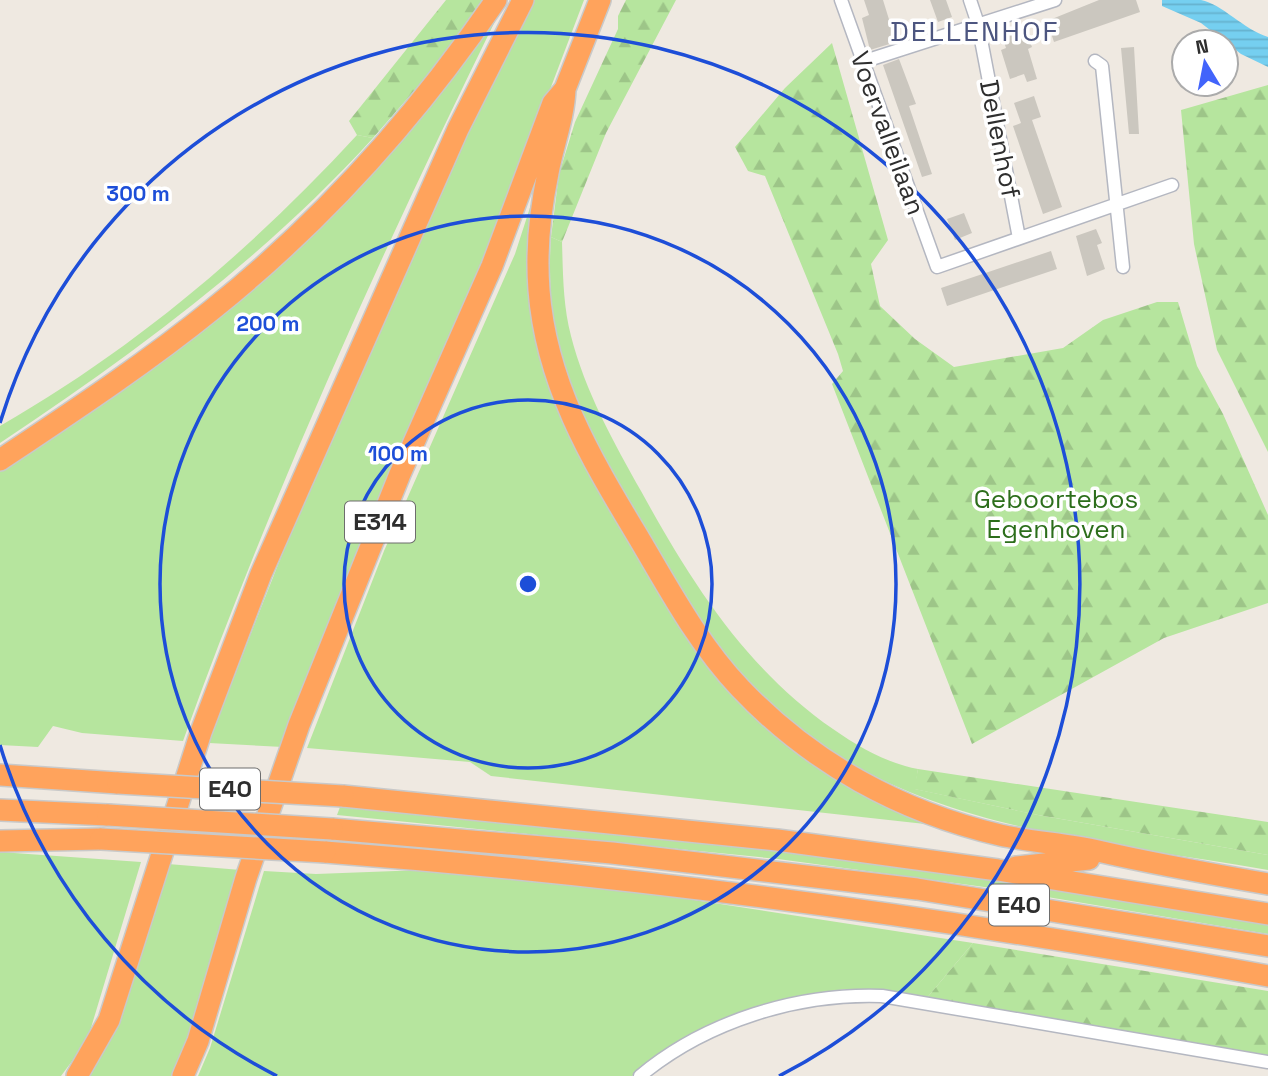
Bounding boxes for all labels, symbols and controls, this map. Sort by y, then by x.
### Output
district label: DELLENHOF [890,13,1060,49]
north arrow [1170,28,1240,98]
text: N [1194,33,1211,60]
street label: Voervalleilaan [843,47,933,219]
street label: Dellenhof [972,77,1028,201]
text: 300 m [106,180,170,207]
text: 200 m [237,310,299,337]
text: 100 m [368,440,428,467]
park label: Geboortebos Egenhoven [974,482,1138,546]
road number: E314 [345,502,415,542]
centre of rings [516,572,540,596]
road number: E40 [200,768,260,810]
road number: E40 [989,884,1049,925]

